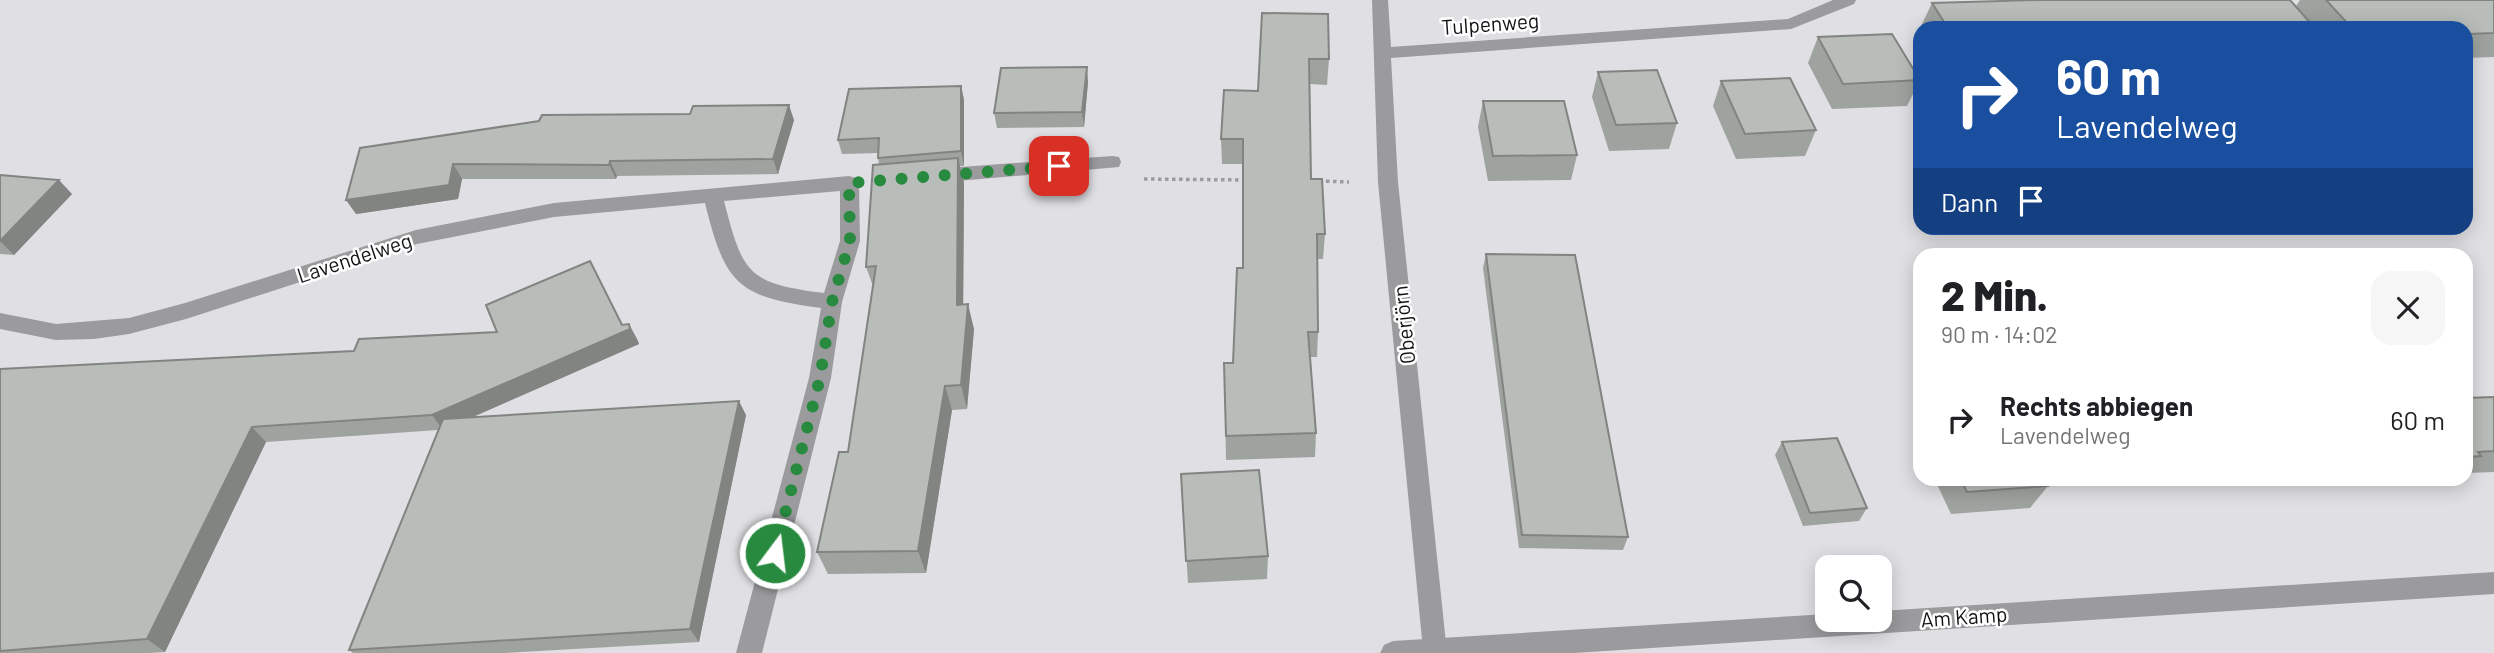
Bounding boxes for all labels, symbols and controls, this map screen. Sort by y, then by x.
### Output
street label: Tulpenweg [1440,7,1540,39]
text: 60 m [2056,46,2161,105]
icon: right [1941,49,2032,140]
text: Lavendelweg [2056,106,2238,144]
pin [1029,136,1089,196]
icon: arrive [1040,147,1078,185]
icon: arrive [2012,182,2050,220]
text: Dann [1941,186,1998,217]
street label: Lavendelweg [293,227,415,287]
text: 2 Min. [1941,269,2048,319]
button: close [2371,271,2445,345]
street label: Oberjörn [1386,285,1420,365]
text: 90 m · 14:02 [1941,320,2057,348]
text: Rechts abbiegen [2000,390,2193,421]
icon: right [1941,401,1979,439]
text: 60 m [2390,404,2445,435]
text: Lavendelweg [2000,421,2131,449]
position arrow [738,516,812,590]
map controls [1815,555,1892,632]
button: search [1815,555,1892,632]
street label: Am Kamp [1920,601,2008,631]

